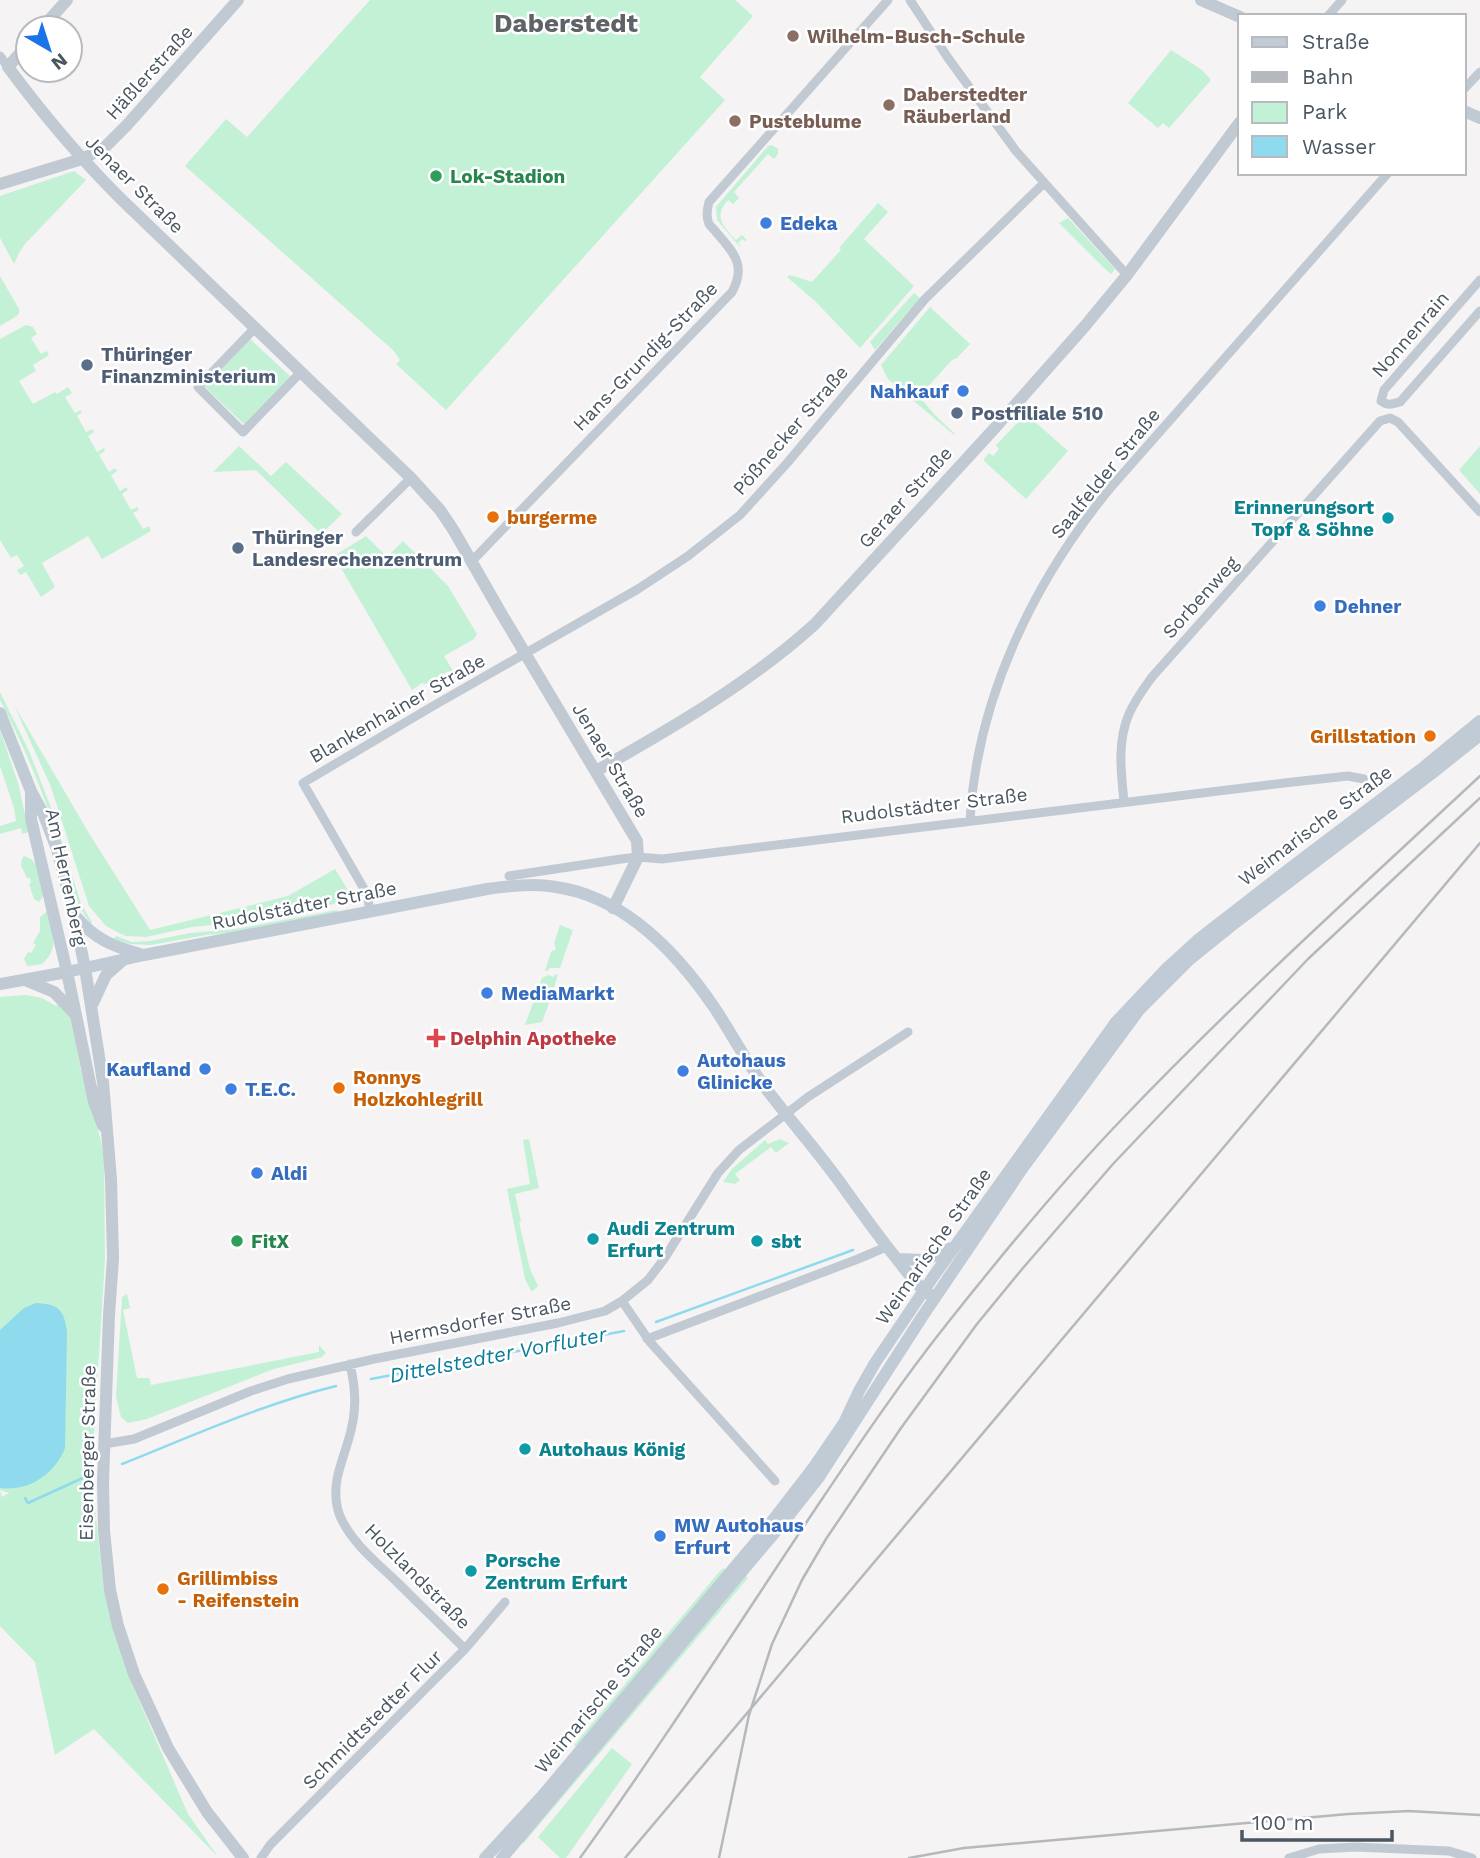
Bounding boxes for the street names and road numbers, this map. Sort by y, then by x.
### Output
street label: Häßlerstraße [101,20,198,124]
street label: Jenaer Straße [81,130,189,238]
street label: Hans-Grundig-Straße [568,277,723,436]
street label: Nonnenrain [1367,287,1454,382]
street label: Pößnecker Straße [728,361,853,500]
street label: Saalfelder Straße [1046,404,1165,543]
street label: Geraer Straße [854,442,957,553]
street label: Sorbenweg [1158,551,1244,643]
street label: Blankenhainer Straße [305,649,489,768]
street label: Jenaer Straße [567,699,654,822]
street label: Weimarische Straße [1234,760,1397,891]
street label: Rudolstädter Straße [840,783,1029,828]
street label: Am Herrenberg [41,806,93,949]
street label: Rudolstädter Straße [210,876,398,935]
street label: Weimarische Straße [871,1163,996,1329]
street label: Hermsdorfer Straße [387,1292,573,1349]
street label: Eisenberger Straße [74,1365,101,1541]
street label: Holzlandstraße [360,1519,475,1634]
street label: Weimarische Straße [530,1621,667,1778]
street label: Schmidtstedter Flur [298,1645,447,1794]

